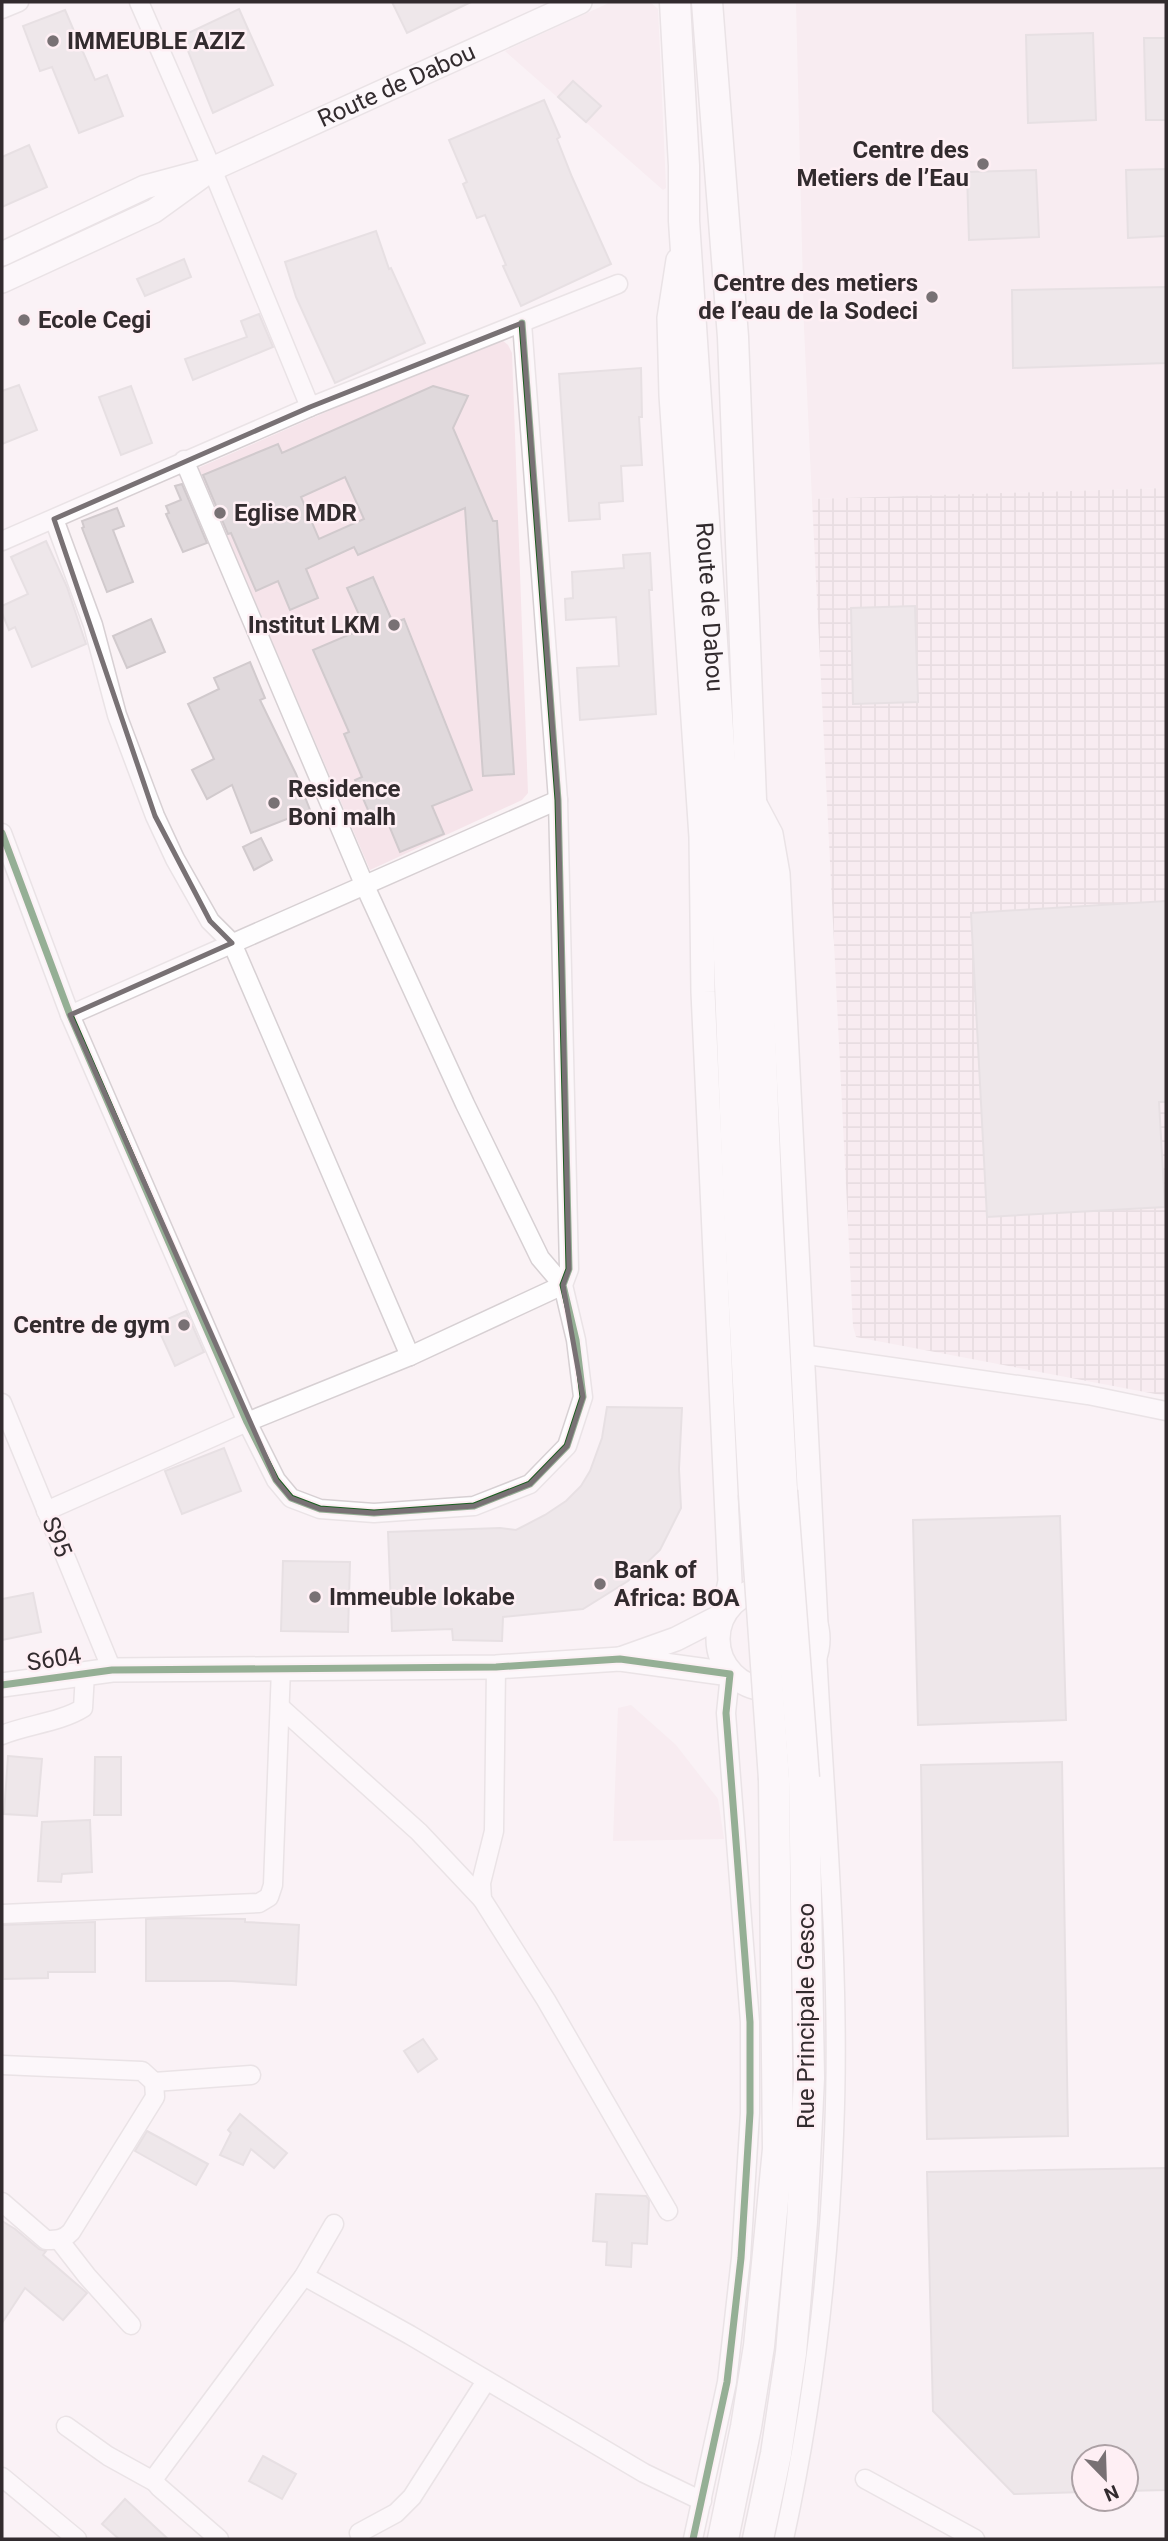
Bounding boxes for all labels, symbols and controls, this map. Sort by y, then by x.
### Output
place label: IMMEUBLE AZIZ [67,27,245,55]
marker: IMMEUBLE AZIZ [45,33,61,49]
street label: Route de Dabou [314,37,480,133]
place label: Centre des Metiers de l’Eau [796,136,969,192]
marker: Centre des Metiers de l’Eau [975,156,991,172]
place label: Centre des metiers de l’eau de la Sodeci [698,269,918,325]
marker: Centre des metiers de l’eau de la Sodeci [924,289,940,305]
place label: Ecole Cegi [38,306,151,334]
marker: Ecole Cegi [16,312,32,328]
place label: Eglise MDR [234,499,357,527]
marker: Eglise MDR [212,505,228,521]
street label: Route de Dabou [690,521,729,692]
place label: Institut LKM [248,611,380,639]
marker: Institut LKM [386,617,402,633]
place label: Residence Boni malh [288,775,400,831]
marker: Residence Boni malh [266,795,282,811]
place label: Centre de gym [13,1311,170,1339]
marker: Centre de gym [176,1317,192,1333]
street label: S95 [36,1513,78,1561]
place label: Bank of Africa: BOA [614,1556,741,1612]
marker: Bank of Africa: BOA [592,1576,608,1592]
place label: Immeuble lokabe [329,1583,515,1611]
marker: Immeuble lokabe [307,1589,323,1605]
street label: S604 [25,1641,83,1677]
street label: Rue Principale Gesco [792,1903,820,2129]
north arrow [1070,2443,1140,2513]
text: N [1101,2480,1122,2506]

